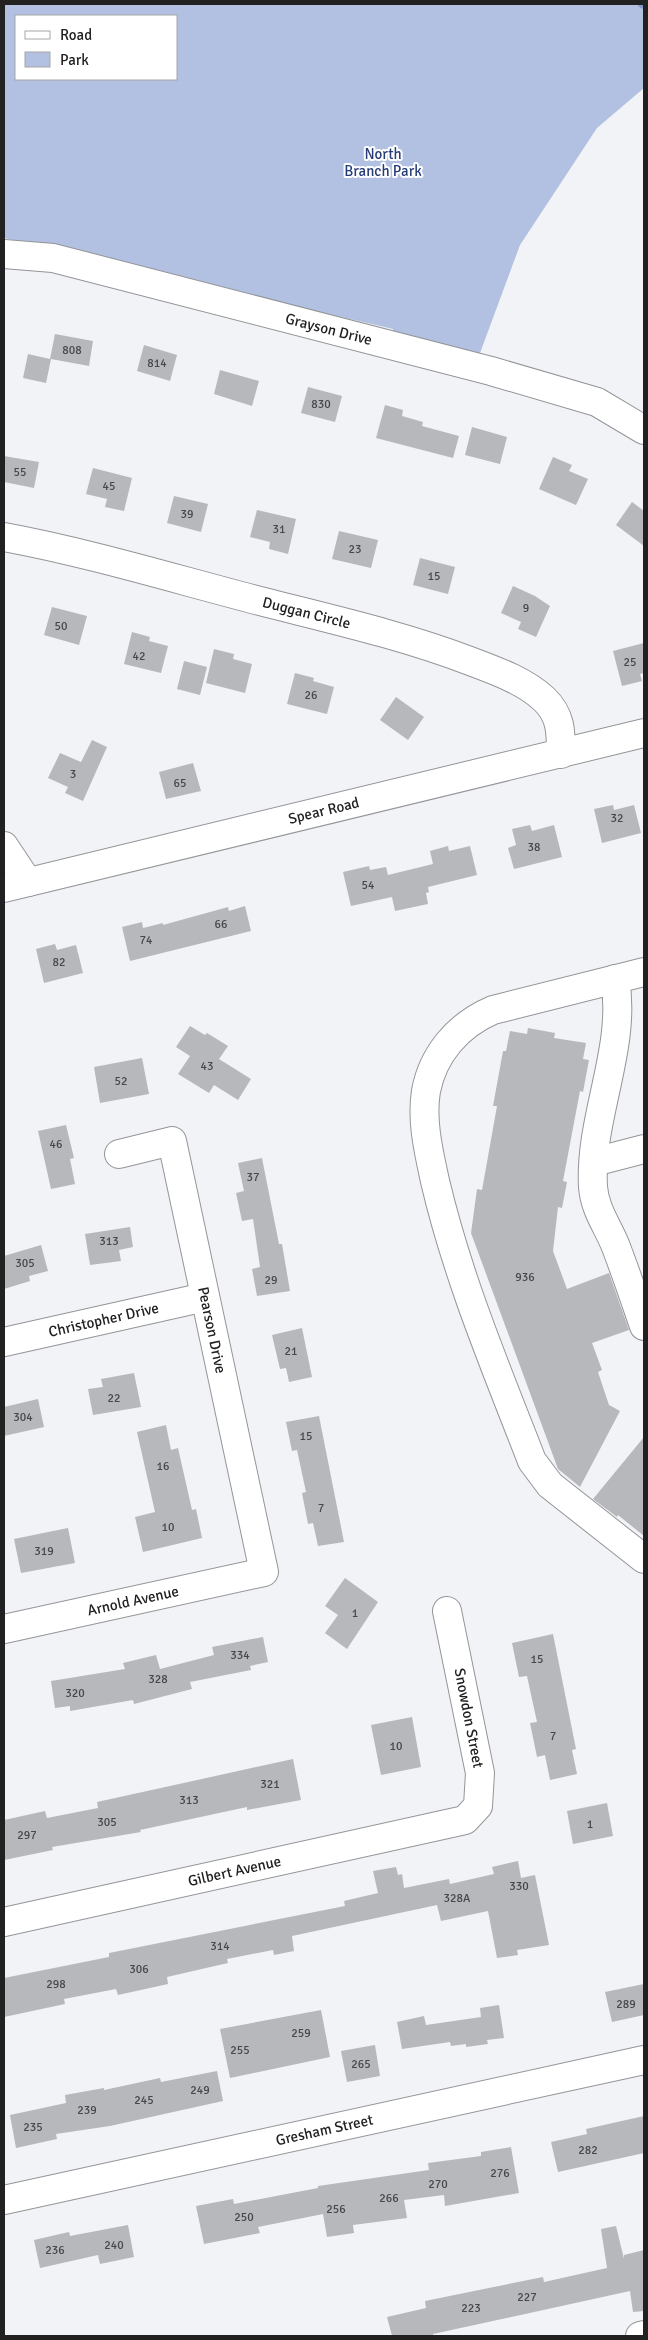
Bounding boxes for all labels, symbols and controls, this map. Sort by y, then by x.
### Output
legend [15,15,178,80]
text: Road [60,26,92,44]
text: Park [60,51,89,69]
park label: North Branch Park [344,145,422,180]
street label: Grayson Drive [283,309,374,349]
house number: 808 [62,343,82,358]
house number: 814 [147,356,167,371]
house number: 830 [311,397,331,412]
house number: 55 [14,465,26,480]
house number: 45 [103,479,115,494]
house number: 39 [181,507,193,522]
house number: 31 [273,522,285,537]
house number: 23 [349,542,361,557]
house number: 15 [428,569,440,584]
street label: Duggan Circle [261,593,352,633]
house number: 9 [523,601,529,616]
house number: 50 [55,619,67,634]
house number: 42 [133,649,145,664]
house number: 25 [624,655,636,670]
house number: 26 [305,688,317,703]
house number: 3 [70,767,76,782]
house number: 65 [174,776,186,791]
street label: Spear Road [286,793,361,828]
house number: 32 [611,811,623,826]
house number: 38 [528,840,540,855]
house number: 54 [362,878,375,893]
house number: 66 [215,917,227,932]
house number: 74 [140,933,153,948]
house number: 82 [53,955,65,970]
house number: 43 [201,1059,213,1074]
house number: 52 [115,1074,127,1089]
house number: 46 [50,1137,62,1152]
house number: 37 [247,1170,259,1185]
house number: 313 [99,1234,119,1249]
house number: 305 [15,1256,35,1271]
house number: 936 [515,1270,535,1285]
house number: 29 [265,1273,277,1288]
street label: Pearson Drive [194,1285,230,1375]
street label: Christopher Drive [47,1299,160,1341]
house number: 21 [285,1344,297,1359]
house number: 22 [108,1391,120,1406]
house number: 304 [13,1410,33,1425]
house number: 15 [300,1429,312,1444]
house number: 16 [157,1459,169,1474]
house number: 7 [318,1501,324,1516]
house number: 10 [162,1520,174,1535]
house number: 319 [34,1544,54,1559]
street label: Arnold Avenue [85,1582,180,1620]
house number: 1 [352,1606,358,1621]
house number: 334 [230,1648,250,1663]
house number: 15 [531,1652,543,1667]
street label: Snowdon Street [450,1667,488,1769]
house number: 328 [148,1672,168,1687]
house number: 320 [65,1686,85,1701]
house number: 7 [550,1729,556,1744]
house number: 10 [390,1739,402,1754]
house number: 321 [260,1777,280,1792]
house number: 313 [179,1793,199,1808]
house number: 305 [97,1815,117,1830]
house number: 1 [587,1817,593,1832]
house number: 297 [17,1828,37,1843]
street label: Gilbert Avenue [186,1852,283,1890]
house number: 330 [509,1879,529,1894]
house number: 328A [444,1891,471,1906]
house number: 314 [210,1939,230,1954]
house number: 306 [129,1962,149,1977]
house number: 298 [46,1977,66,1992]
house number: 289 [616,1997,636,2012]
house number: 259 [291,2026,311,2041]
house number: 255 [230,2043,250,2058]
house number: 265 [351,2057,371,2072]
house number: 249 [190,2083,210,2098]
house number: 245 [134,2093,154,2108]
house number: 239 [77,2103,97,2118]
street label: Gresham Street [274,2111,375,2149]
house number: 235 [23,2120,43,2135]
house number: 282 [578,2143,598,2158]
house number: 276 [490,2166,510,2181]
house number: 270 [428,2177,448,2192]
house number: 266 [379,2191,399,2206]
house number: 256 [326,2202,346,2217]
house number: 250 [234,2210,254,2225]
house number: 240 [104,2238,124,2253]
house number: 236 [45,2243,65,2258]
house number: 227 [517,2290,537,2305]
house number: 223 [461,2301,481,2316]

